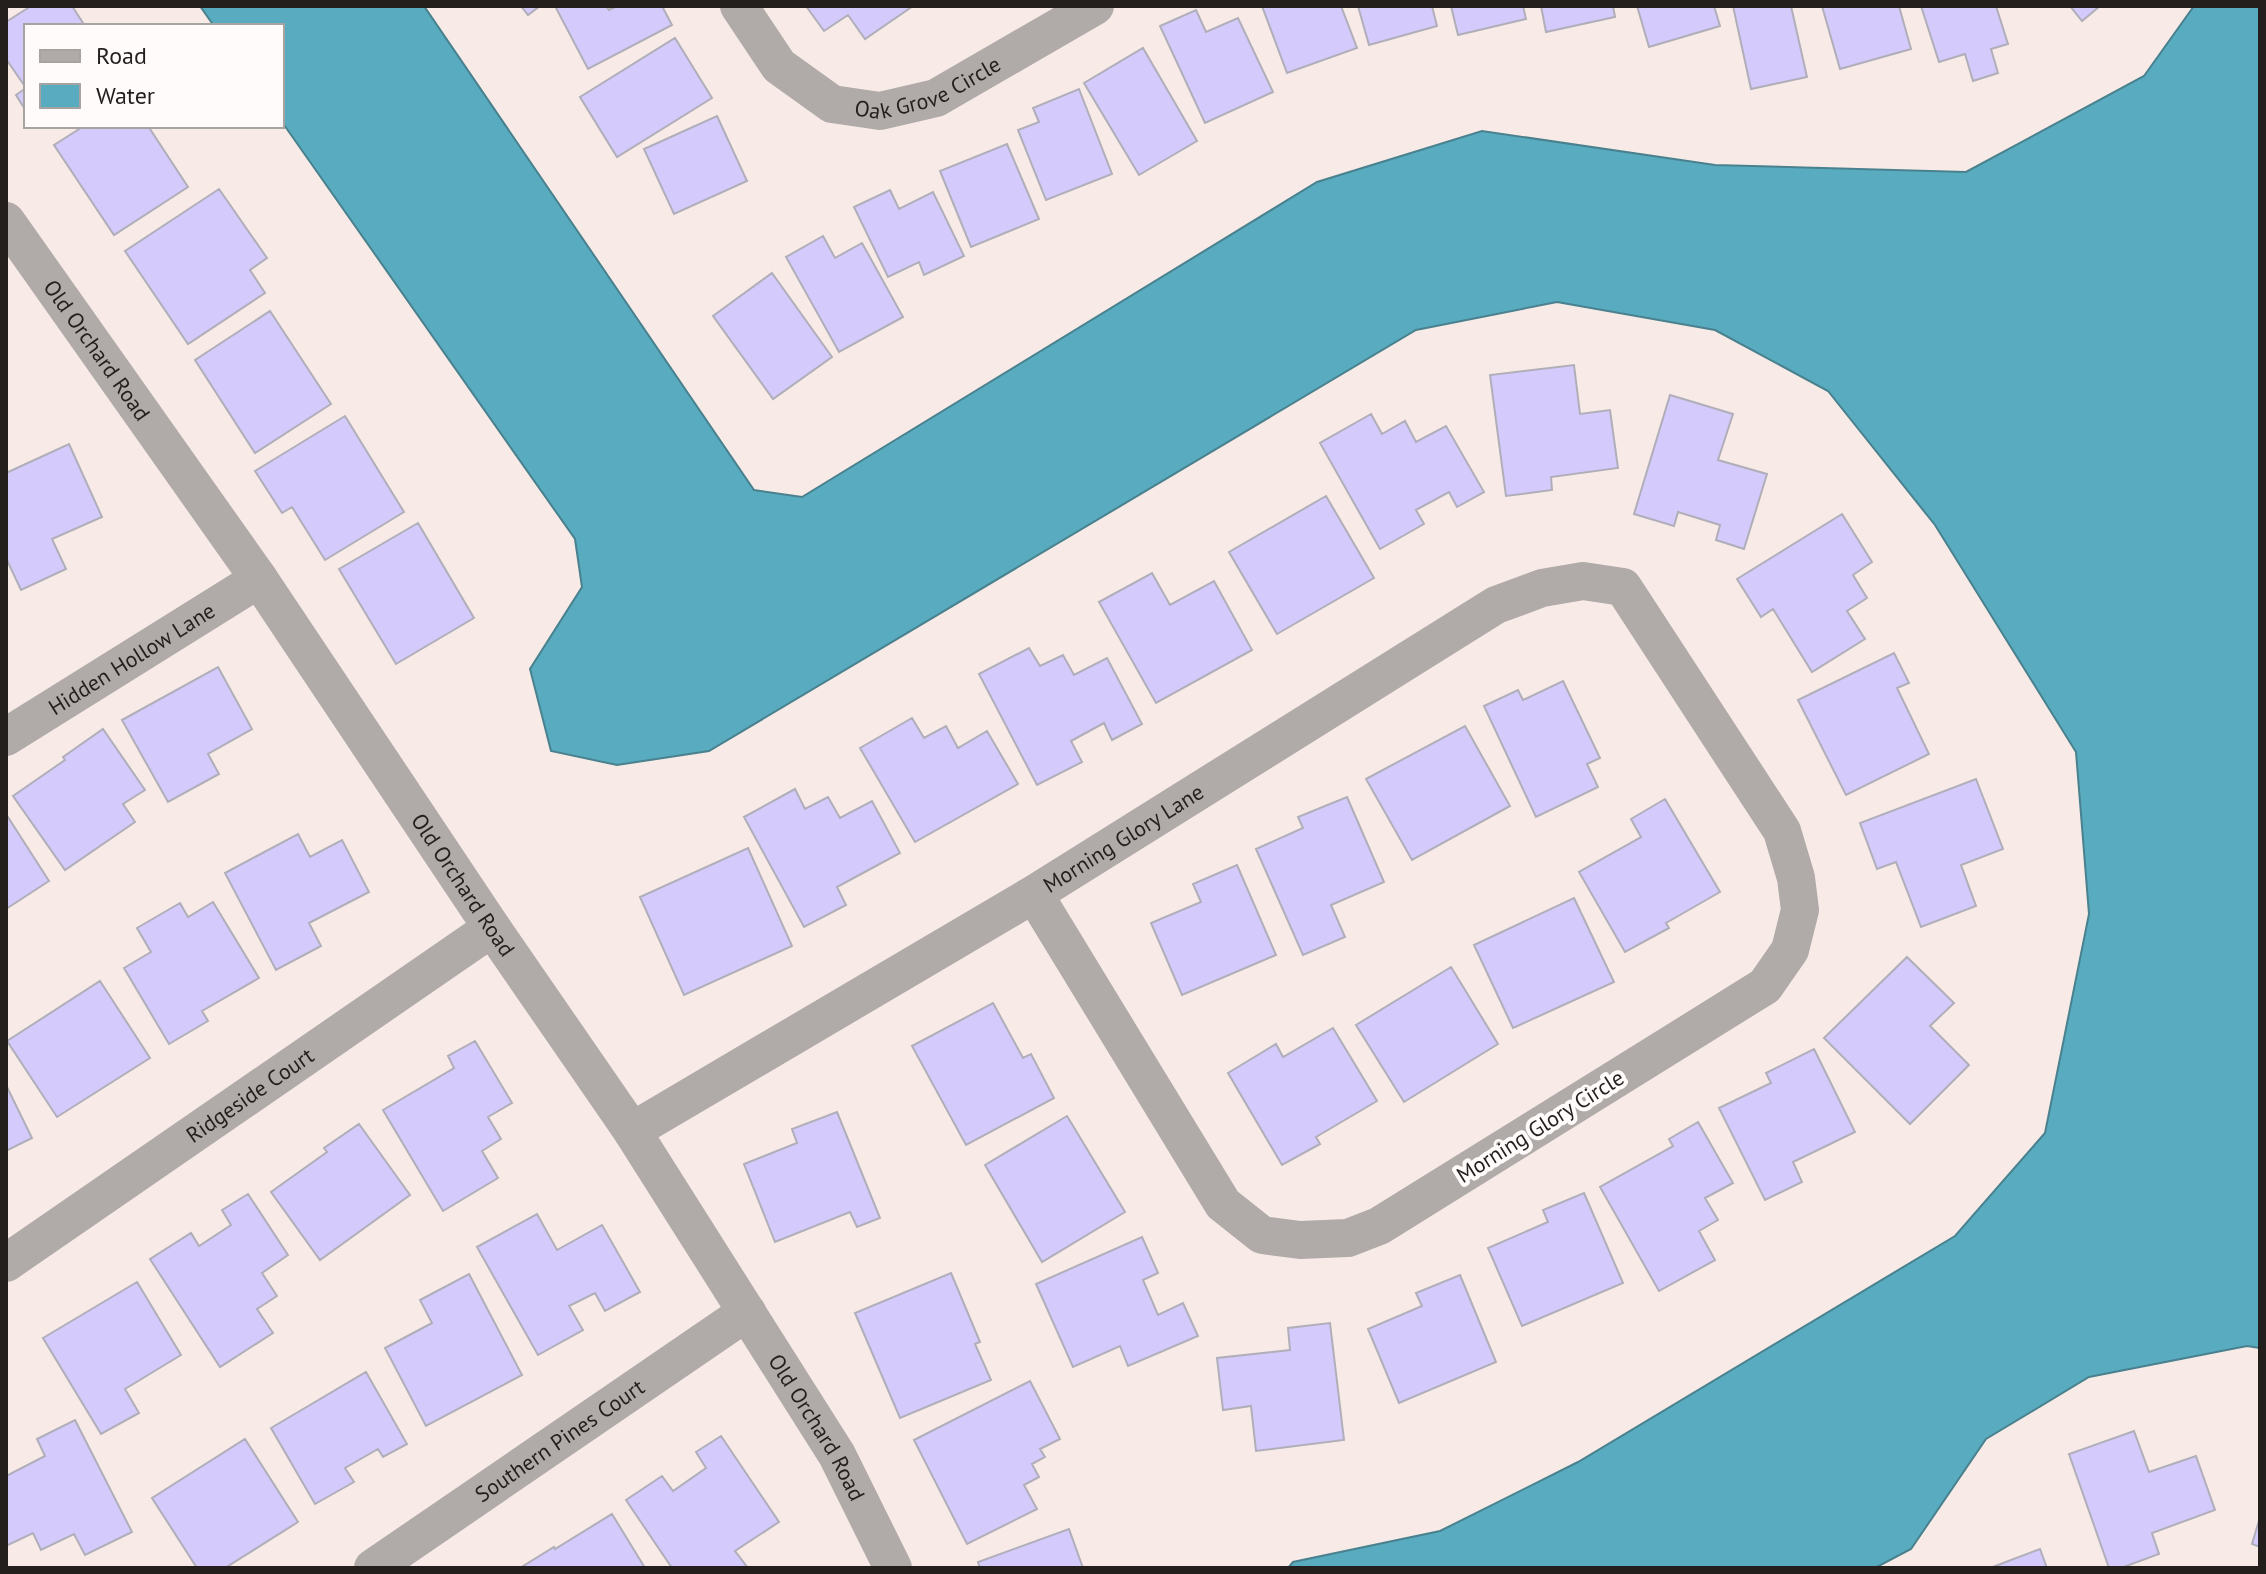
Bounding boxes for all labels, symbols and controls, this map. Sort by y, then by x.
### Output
legend [24,24,284,128]
text: Road [96,40,147,71]
street label: Oak Grove Circle [853,50,1006,125]
text: Water [96,80,155,111]
street label: Old Orchard Road [38,274,157,426]
street label: Hidden Hollow Lane [43,596,220,721]
street label: Morning Glory Lane [1038,777,1209,899]
street label: Old Orchard Road [405,808,521,962]
street label: Ridgeside Court [180,1041,319,1149]
street label: Morning Glory Circle [1451,1063,1629,1189]
street label: Old Orchard Road [762,1348,871,1505]
street label: Southern Pines Court [469,1372,650,1508]

